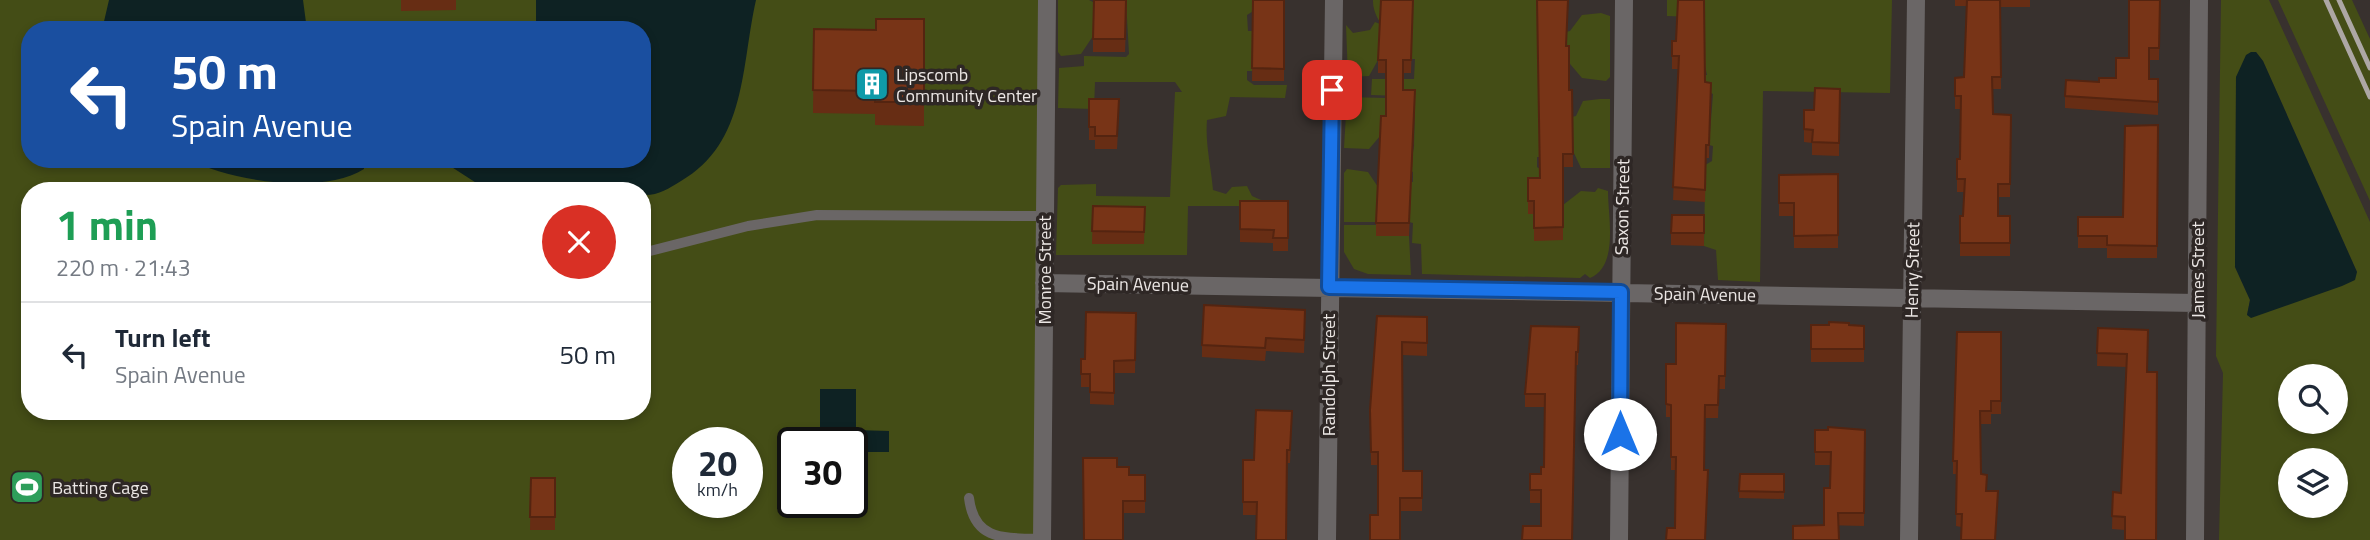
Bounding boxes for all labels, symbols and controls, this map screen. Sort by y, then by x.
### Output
text: 50 m [171,33,278,108]
icon: left [56,49,147,140]
pin [1302,60,1362,120]
place label: Lipscomb Community Center [896,61,1037,109]
building icon: Lipscomb Community Center [853,65,891,103]
icon: arrive [1313,71,1351,109]
text: Spain Avenue [171,101,353,149]
street label: Saxon Street [1608,158,1636,255]
text: 1 min [56,192,158,256]
button: close [542,205,616,279]
street label: Monroe Street [1031,215,1058,325]
street label: Henry Street [1898,221,1926,318]
street label: James Street [2184,221,2211,319]
text: 220 m · 21:43 [56,250,191,285]
street label: Spain Avenue [1087,270,1189,298]
street label: Spain Avenue [1654,280,1756,308]
street label: Randolph Street [1315,313,1342,436]
text: Turn left [115,318,210,357]
text: 50 m [559,335,616,374]
icon: left [56,336,94,374]
text: Spain Avenue [115,357,246,392]
map controls [2278,364,2348,518]
button: search [2278,364,2348,434]
position arrow [1583,397,1657,471]
speed limit sign: 30 [777,427,868,518]
text: 20 [698,436,737,490]
button: layers [2278,448,2348,518]
sports icon: Batting Cage [8,468,46,506]
place label: Batting Cage [52,474,149,501]
text: km/h [697,476,738,503]

